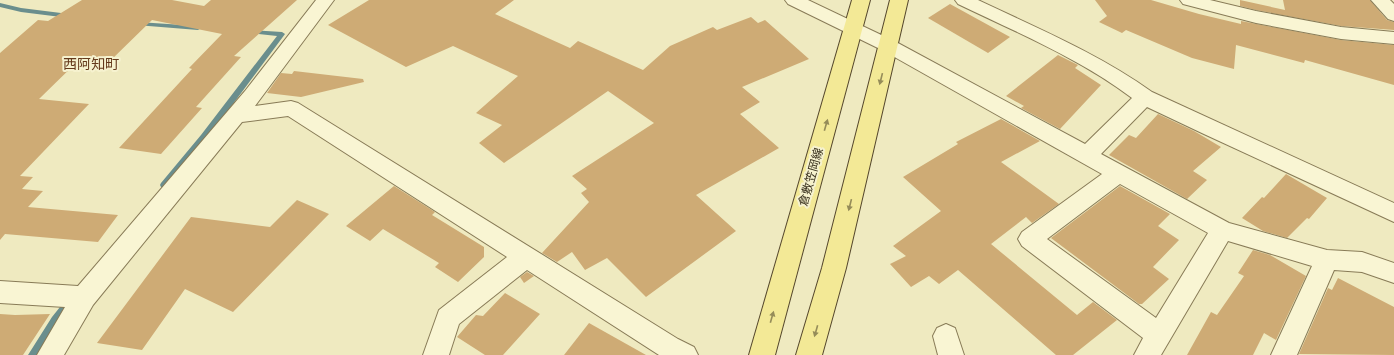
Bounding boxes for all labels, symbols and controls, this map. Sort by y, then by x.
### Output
district label: 西阿知町 [63,54,119,73]
one-way arrow [877,73,883,85]
one-way arrow [823,119,829,131]
street label: 倉敷笠岡線 [794,146,827,208]
one-way arrow [846,199,852,211]
one-way arrow [769,311,775,323]
one-way arrow [813,325,819,337]

